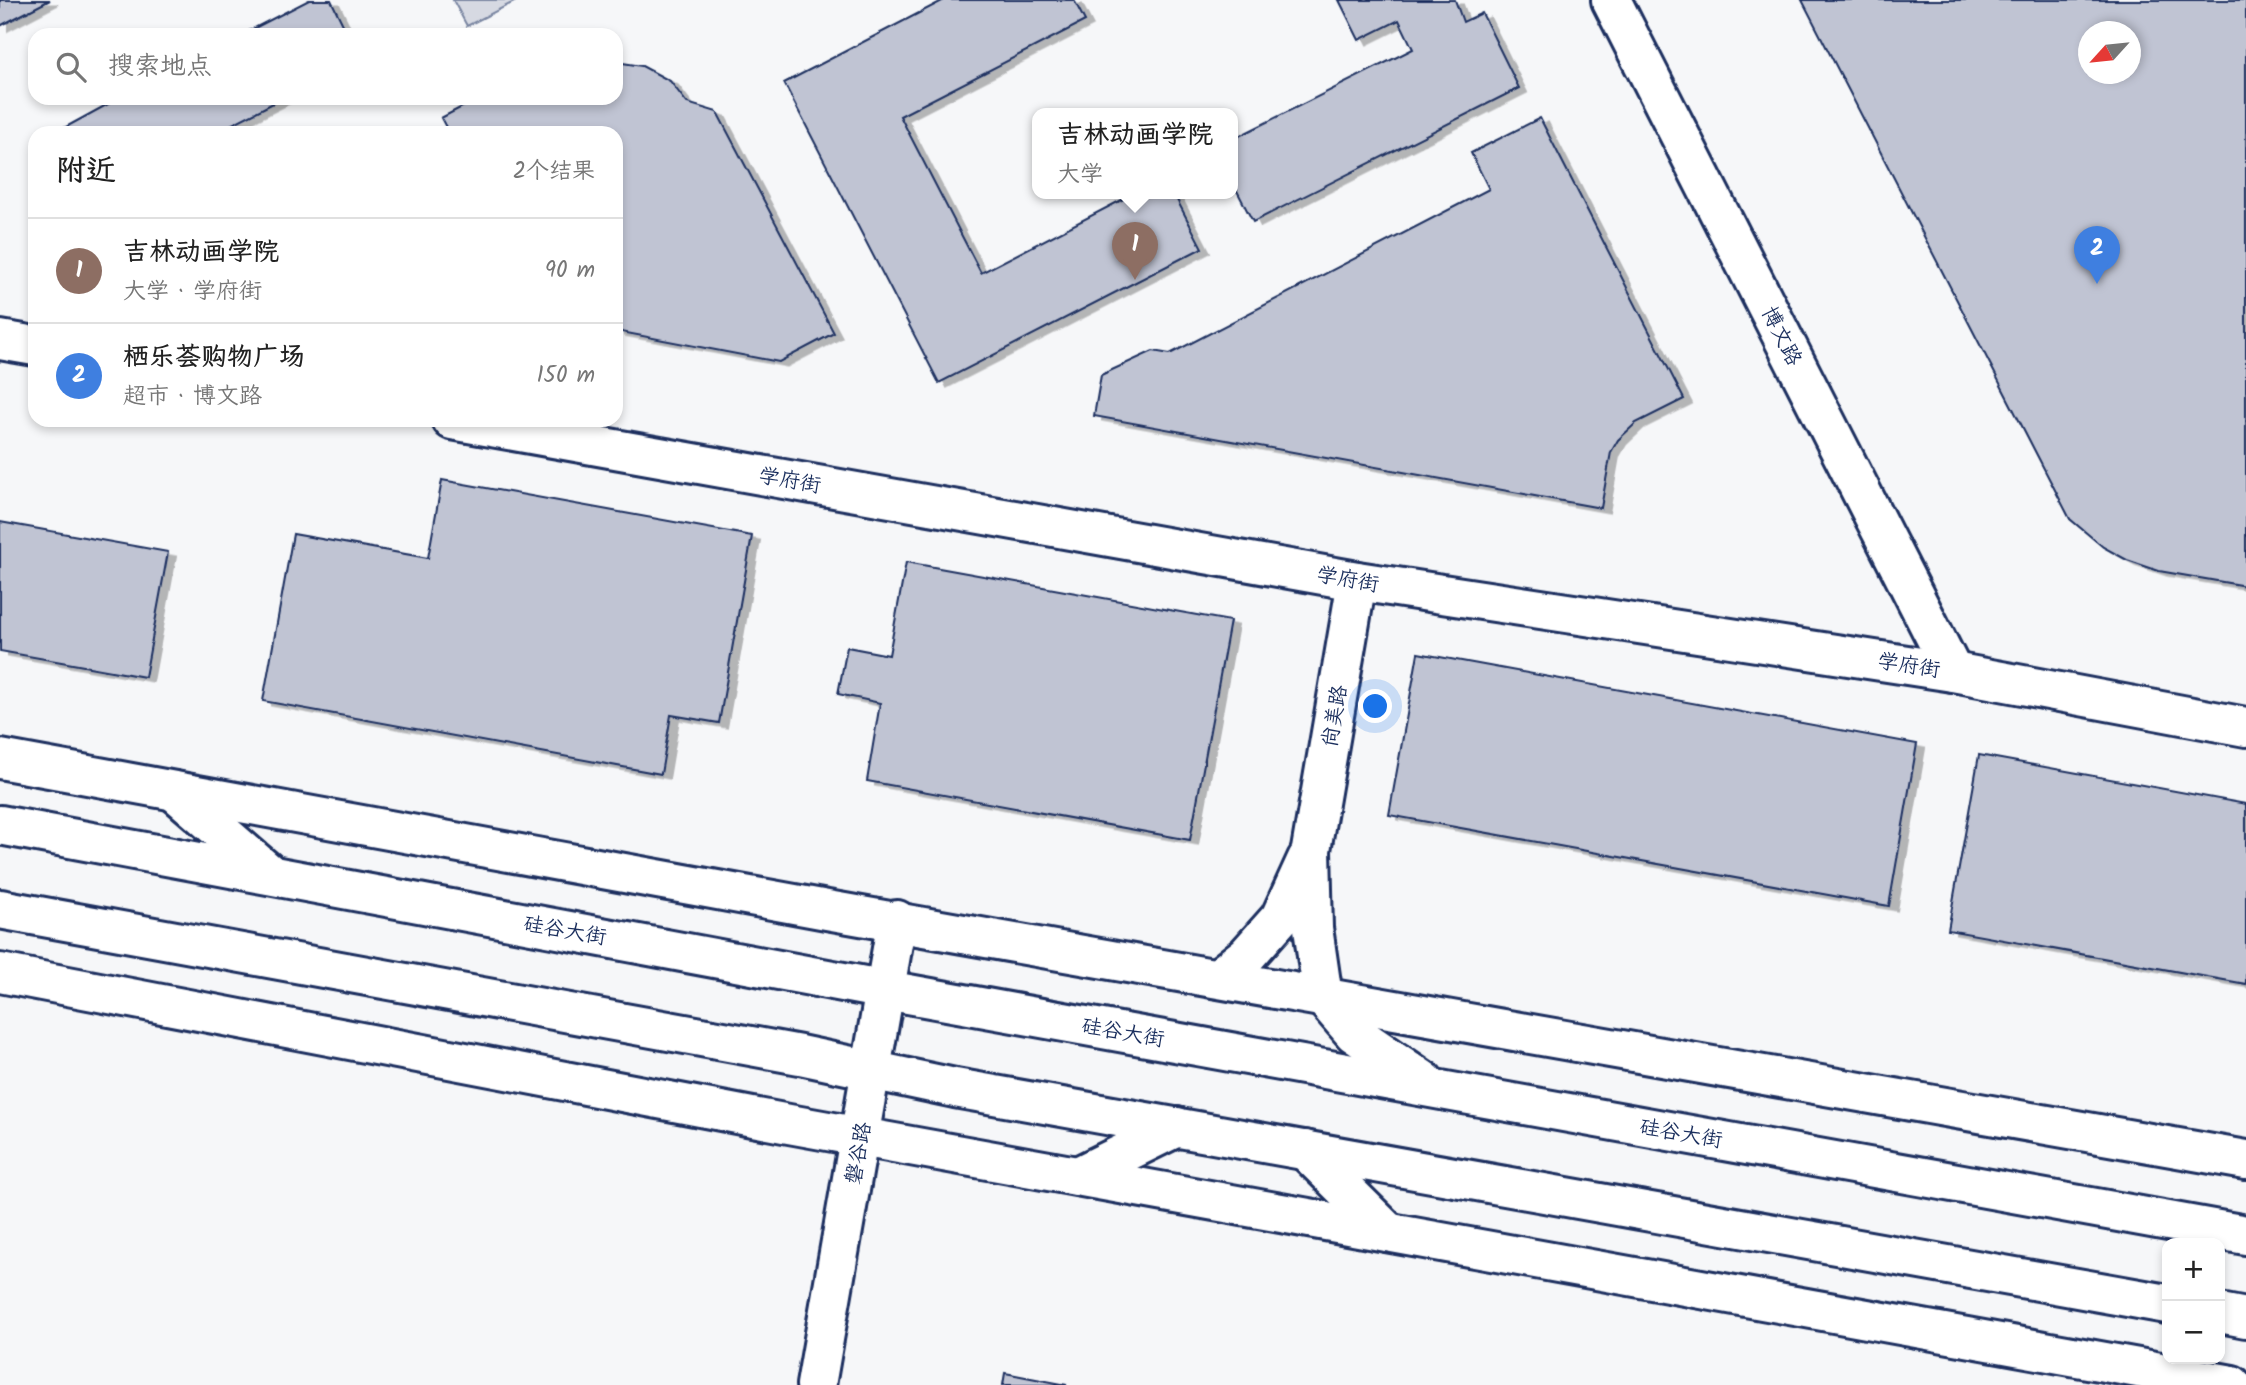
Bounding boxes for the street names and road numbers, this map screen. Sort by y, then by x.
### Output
street label: 博文路 [1752,301,1810,372]
street label: 学府街 [756,460,824,503]
street label: 学府街 [1314,559,1382,602]
street label: 学府街 [1875,645,1942,688]
street label: 尚美路 [1314,682,1357,750]
street label: 硅谷大街 [521,908,609,955]
street label: 硅谷大街 [1079,1010,1167,1057]
street label: 硅谷大街 [1637,1111,1725,1158]
street label: 磐谷路 [838,1119,881,1187]

